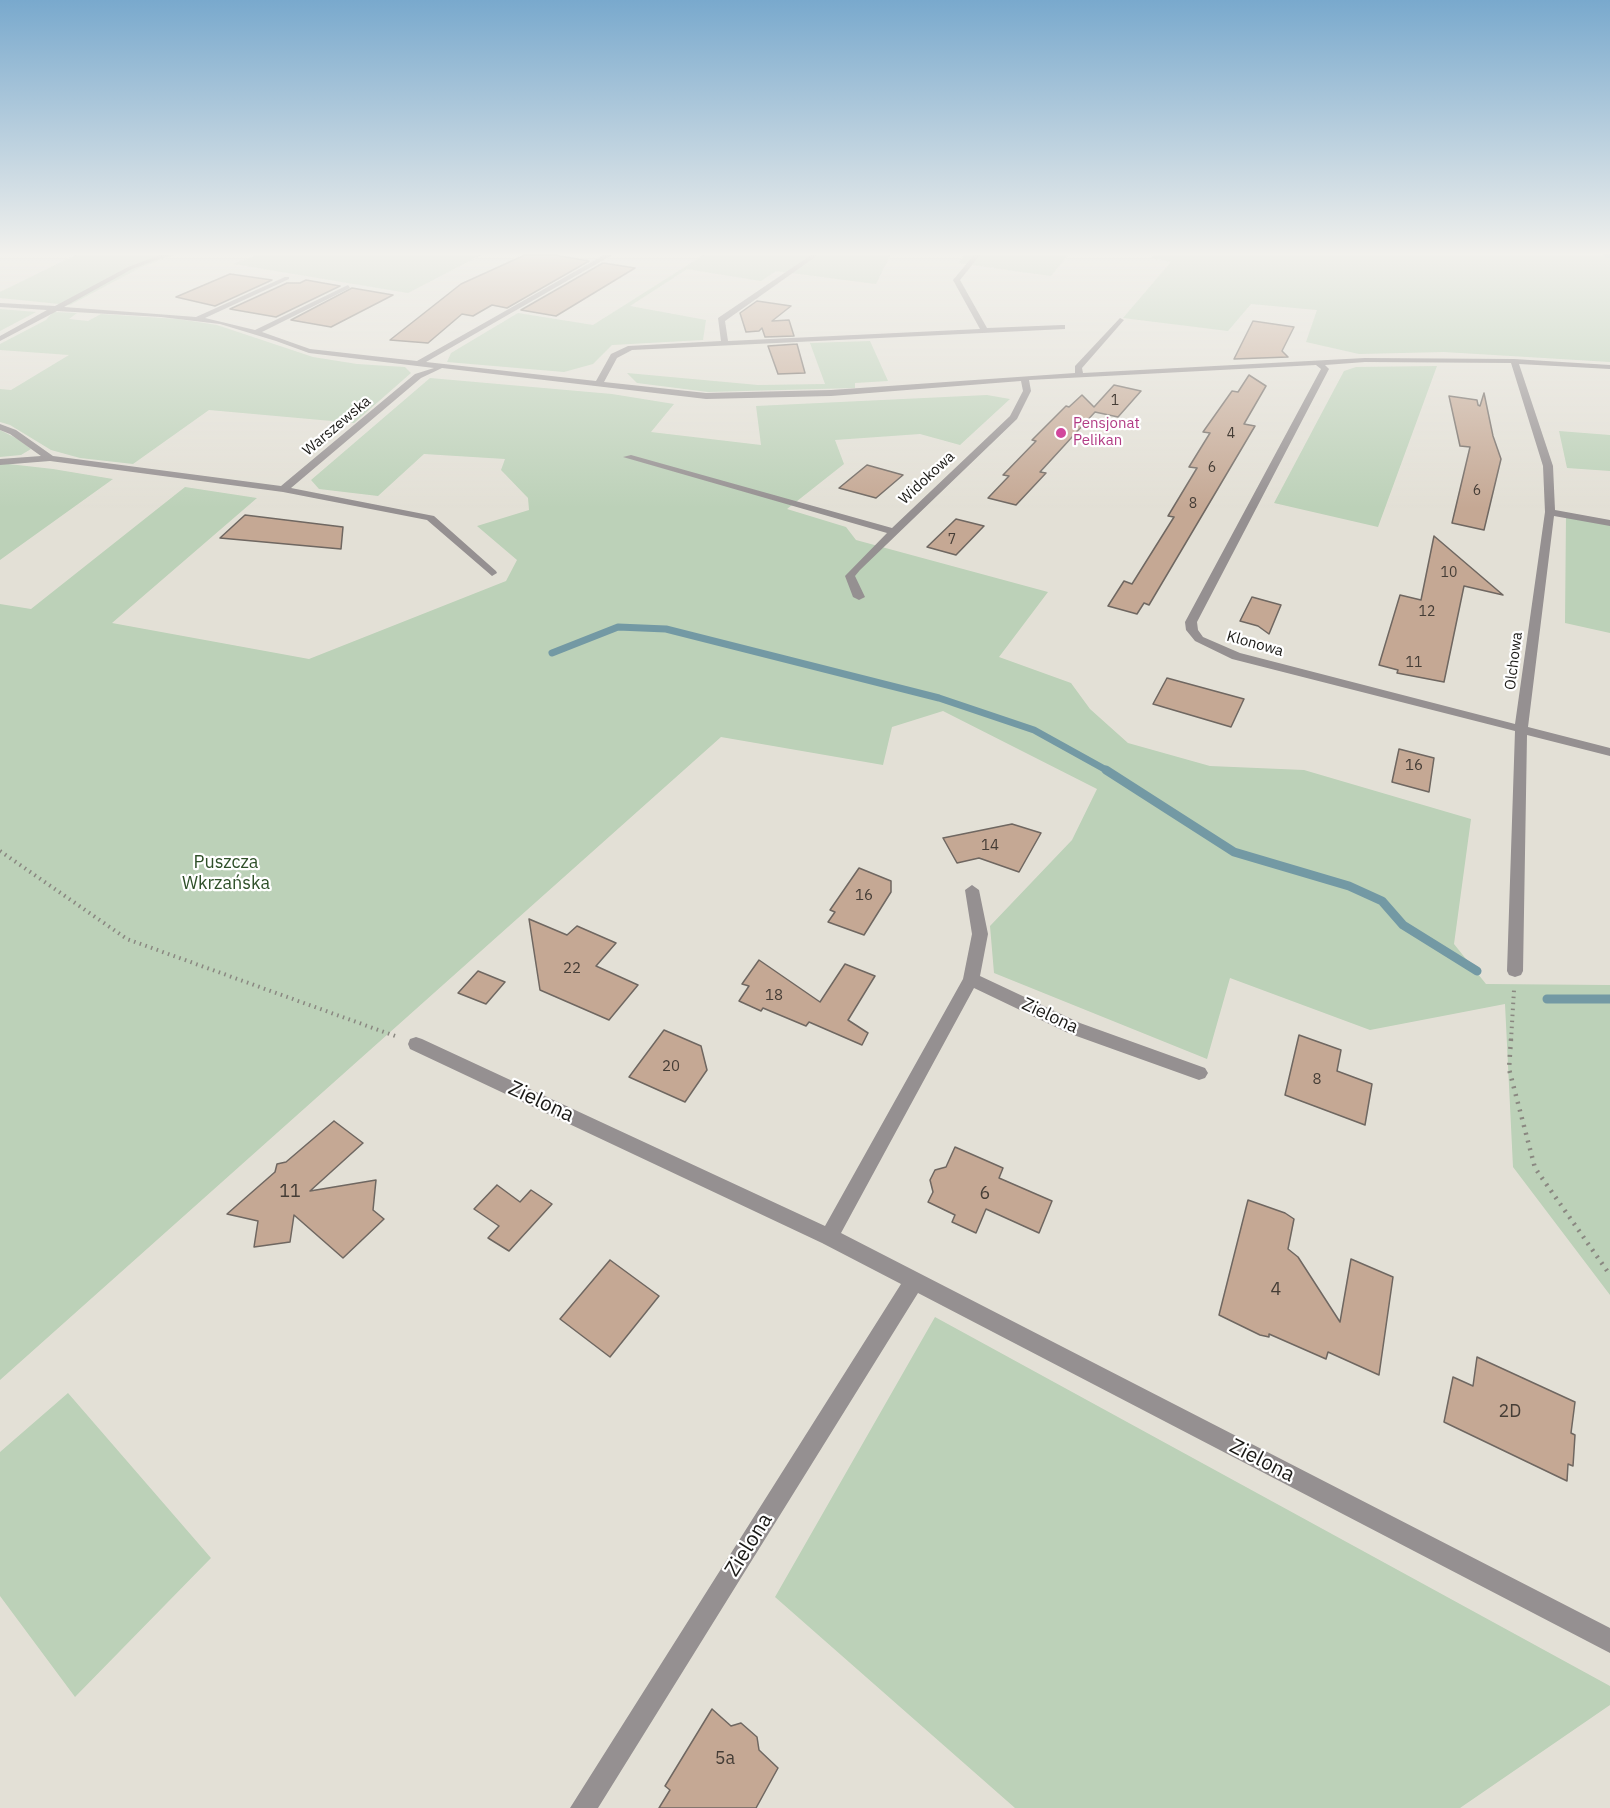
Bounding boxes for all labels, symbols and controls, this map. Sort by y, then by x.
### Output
street label: Warszewska [299,392,375,460]
house number: 1 [1111,393,1119,409]
place label: Pensjonat Pelikan [1073,415,1140,450]
marker: Pensjonat Pelikan [1054,426,1068,440]
house number: 4 [1227,426,1235,442]
street label: Widokowa [895,448,959,508]
house number: 6 [1208,460,1216,476]
house number: 6 [1473,483,1481,499]
house number: 8 [1189,496,1197,512]
house number: 7 [948,532,956,548]
house number: 10 [1441,565,1457,581]
house number: 12 [1419,604,1435,620]
street label: Klonowa [1225,627,1285,661]
street label: Olchowa [1502,631,1526,691]
house number: 11 [1406,655,1422,671]
house number: 16 [1405,757,1423,775]
house number: 14 [981,837,999,855]
park label: Puszcza Wkrzańska [182,852,270,894]
house number: 16 [855,887,873,905]
house number: 22 [563,960,581,978]
house number: 18 [765,987,783,1005]
street label: Zielona [1018,994,1082,1038]
house number: 20 [662,1058,680,1076]
house number: 8 [1313,1071,1321,1089]
street label: Zielona [504,1076,578,1128]
house number: 11 [279,1181,301,1203]
house number: 6 [980,1183,990,1205]
house number: 4 [1271,1279,1281,1301]
house number: 2D [1499,1401,1521,1423]
street label: Zielona [1225,1434,1299,1488]
street label: Zielona [720,1509,778,1581]
house number: 5a [715,1748,735,1770]

